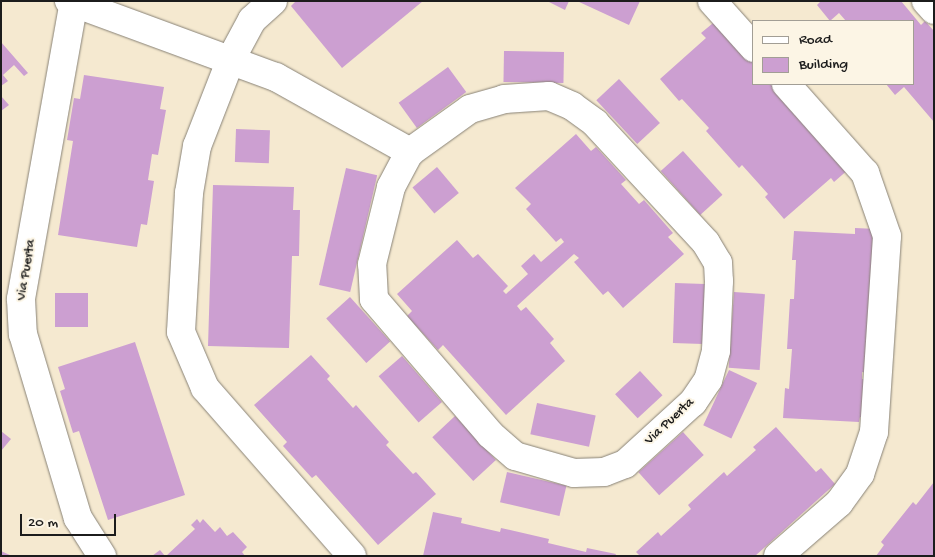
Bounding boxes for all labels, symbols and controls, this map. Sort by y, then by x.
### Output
legend [752,20,915,85]
text: Road [799,31,832,49]
text: Building [799,56,848,74]
street label: Via Puerta [14,238,40,302]
street label: Via Puerta [642,395,698,449]
scale bar [22,504,119,536]
text: 20 m [28,514,58,532]

